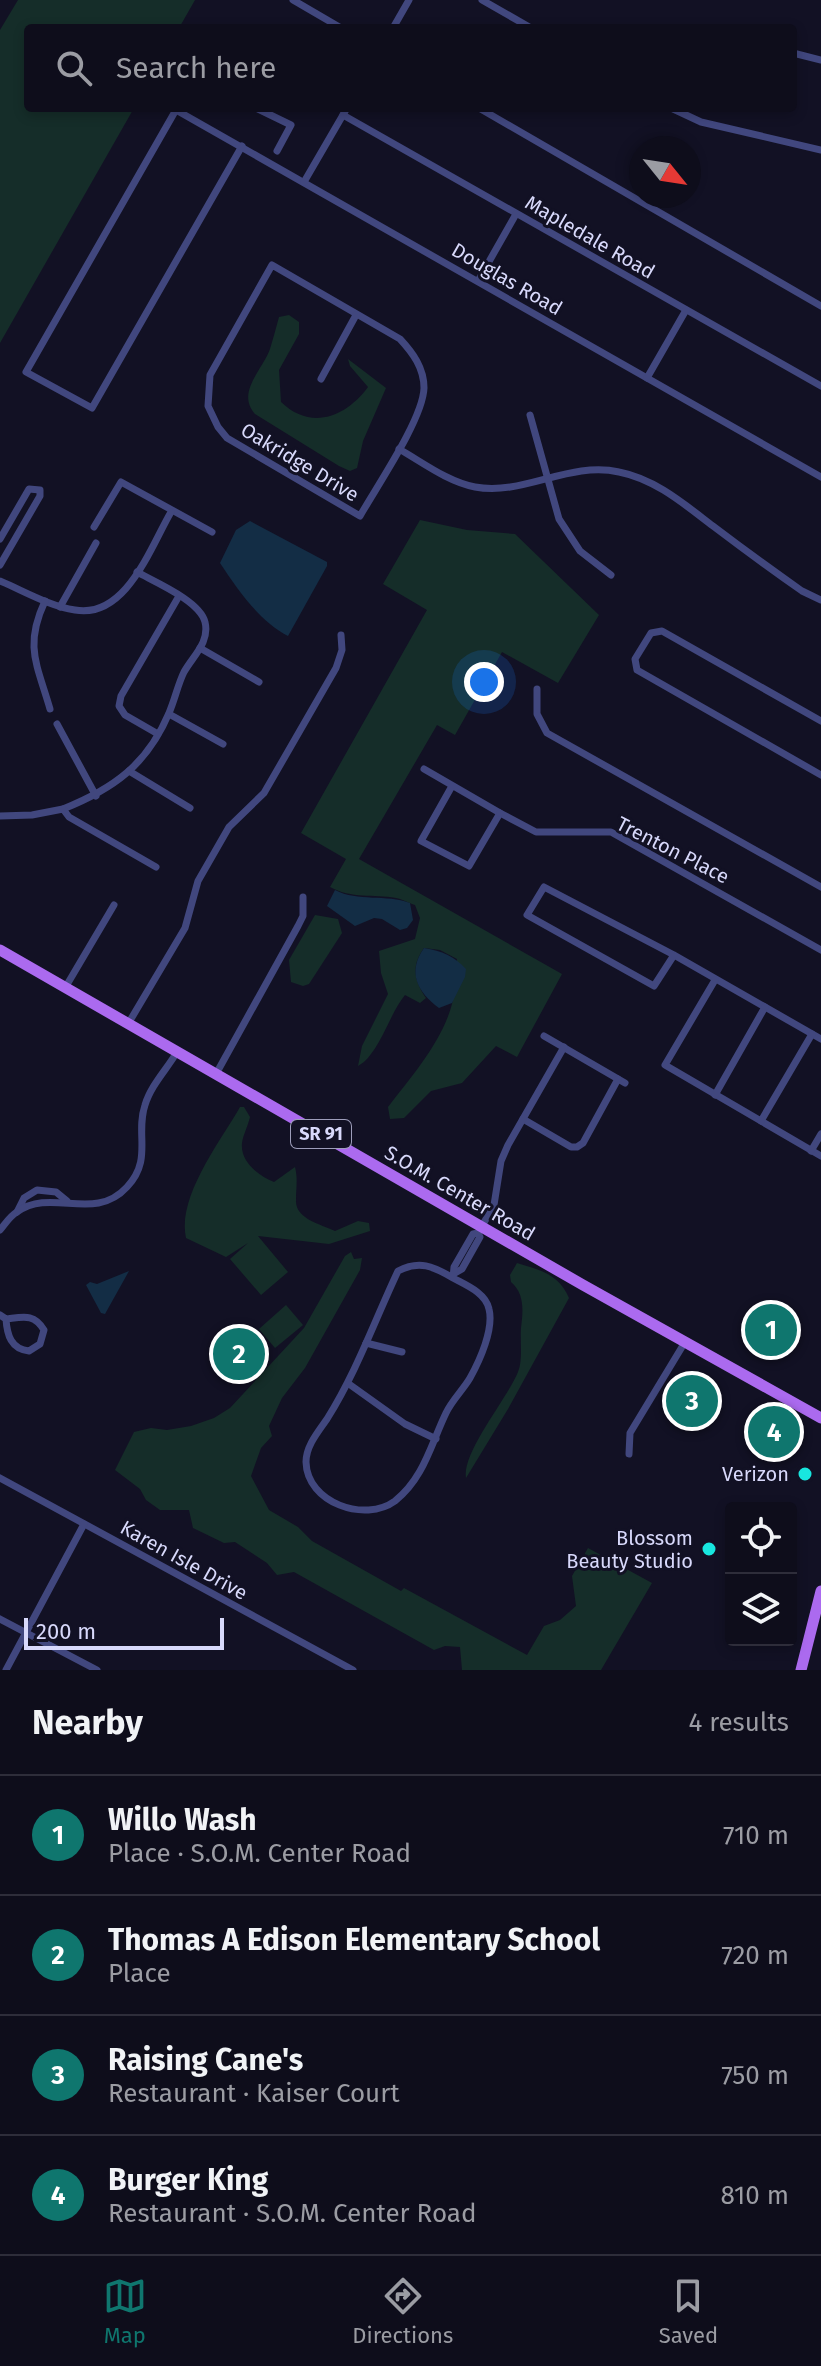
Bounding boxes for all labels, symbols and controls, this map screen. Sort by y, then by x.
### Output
search box [24,24,797,112]
icon: search [52,46,96,90]
text: Search here [116,50,276,86]
north arrow [629,136,701,208]
street label: Mapledale Road [521,190,659,284]
street label: Douglas Road [447,238,567,320]
street label: Oakridge Drive [237,417,363,507]
your location [464,662,504,702]
street label: Trenton Place [613,811,733,889]
road number: SR 91 [291,1120,351,1148]
street label: S.O.M. Center Road [381,1140,539,1246]
pin: 1 [745,1300,797,1360]
pin: 2 [213,1324,265,1384]
pin: 3 [666,1371,718,1431]
pin: 4 [748,1402,800,1462]
place label: Verizon [722,1462,789,1486]
marker: Verizon [796,1465,814,1483]
map controls [725,1502,797,1646]
button: locate [725,1502,797,1574]
street label: Karen Isle Drive [116,1515,252,1605]
place label: Blossom Beauty Studio [566,1526,693,1573]
marker: Blossom Beauty Studio [700,1540,718,1558]
button: layers [725,1574,797,1646]
scale bar [24,1614,224,1650]
text: 200 m [36,1618,96,1645]
text: Nearby [32,1702,143,1743]
text: 4 results [688,1707,789,1738]
text: Willo Wash [108,1802,257,1838]
text: 1 [52,1820,64,1851]
text: 710 m [723,1820,789,1851]
text: Place · S.O.M. Center Road [108,1838,411,1869]
text: Thomas A Edison Elementary School [108,1922,600,1958]
text: 2 [51,1940,65,1971]
text: 720 m [721,1940,789,1971]
text: Place [108,1958,171,1989]
text: Raising Cane's [108,2042,303,2078]
text: 3 [51,2060,65,2091]
text: 750 m [721,2060,789,2091]
text: Restaurant · Kaiser Court [108,2078,400,2109]
text: Burger King [108,2162,268,2198]
text: 4 [51,2180,65,2211]
text: 810 m [721,2180,789,2211]
text: Restaurant · S.O.M. Center Road [108,2198,477,2229]
tab: Map [103,2274,147,2349]
tab: Directions [352,2274,453,2349]
tab: Saved [659,2274,718,2349]

